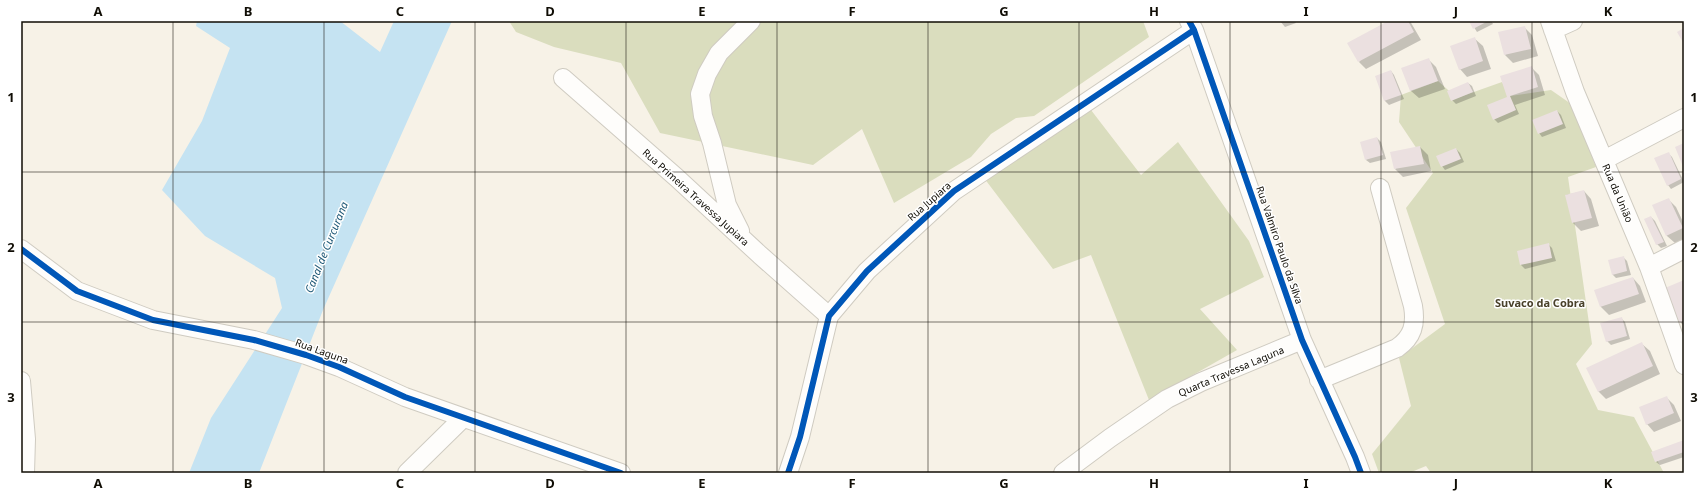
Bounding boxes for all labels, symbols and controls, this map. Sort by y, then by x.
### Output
text: A [94,2,103,20]
text: B [244,2,252,20]
text: C [396,2,404,20]
text: D [545,2,555,20]
text: E [698,2,706,20]
text: F [848,2,856,20]
text: G [999,2,1009,20]
text: H [1149,2,1159,20]
text: I [1303,2,1309,20]
text: J [1453,2,1458,20]
text: K [1604,2,1613,20]
text: 1 [7,88,15,106]
text: 1 [1690,88,1698,106]
street label: Rua Primeira Travessa Jupiara [640,145,752,249]
street label: Rua da União [1599,161,1637,225]
street label: Rua Jupiara [904,178,954,224]
street label: Rua Valmiro Paulo da Silva [1253,184,1307,306]
water label: Canal de Curcurana [301,198,351,295]
text: 2 [7,238,15,256]
text: 2 [1690,238,1698,256]
district label: Suvaco da Cobra [1495,295,1585,310]
street label: Rua Laguna [293,335,351,367]
street label: Quarta Travessa Laguna [1176,342,1286,400]
text: 3 [7,388,15,406]
text: 3 [1690,388,1698,406]
text: A [94,474,103,492]
text: B [244,474,252,492]
text: C [396,474,404,492]
text: D [545,474,555,492]
text: E [698,474,706,492]
text: F [848,474,856,492]
text: G [999,474,1009,492]
text: H [1149,474,1159,492]
text: I [1303,474,1309,492]
text: J [1453,474,1458,492]
text: K [1604,474,1613,492]

